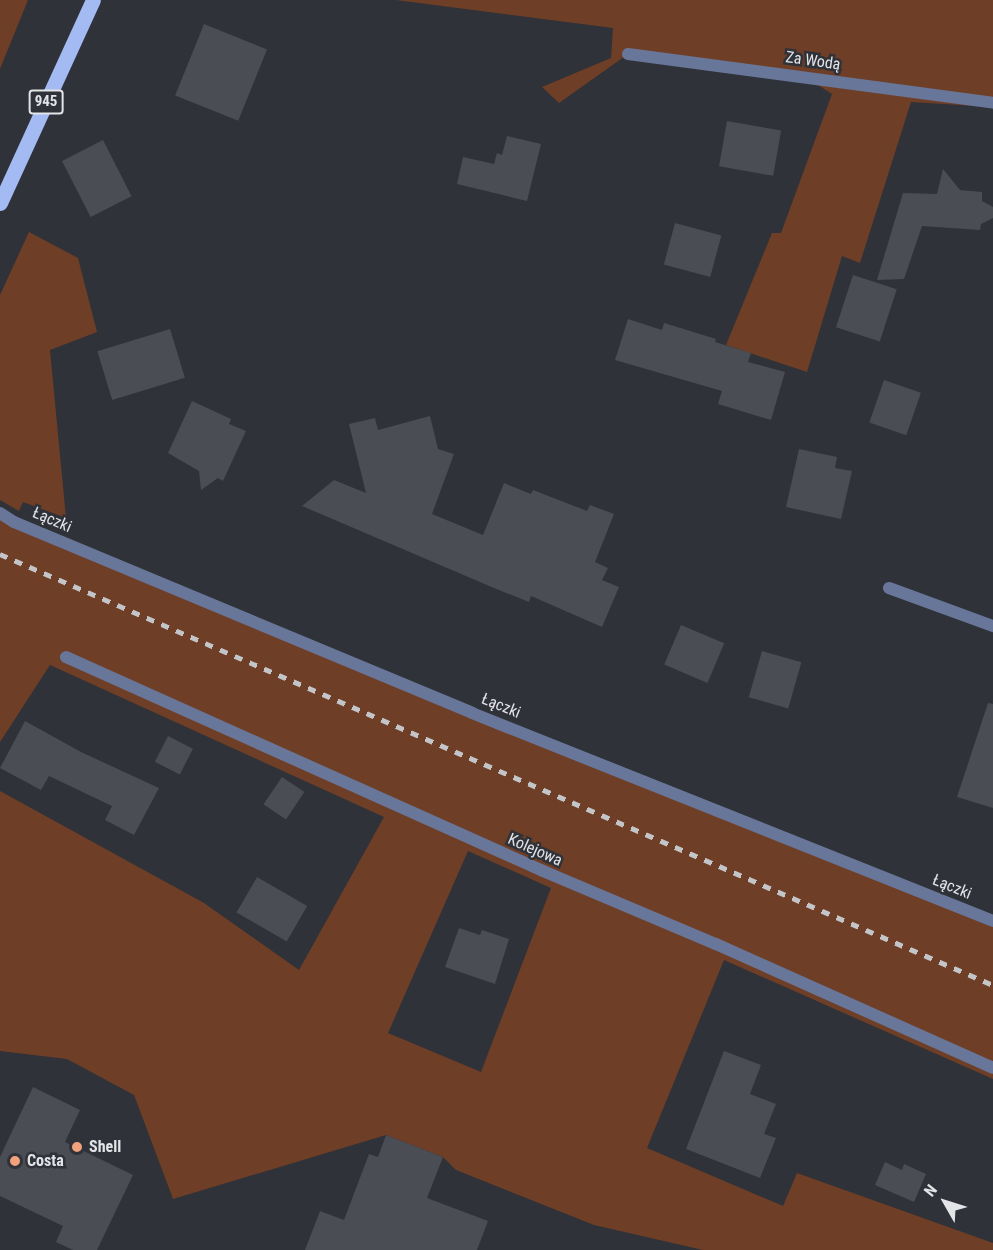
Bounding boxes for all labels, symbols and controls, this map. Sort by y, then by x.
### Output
street label: Za Wodą [784,48,842,74]
road number: 945 [28,90,64,114]
street label: Łączki [30,503,74,537]
street label: Łączki [479,690,523,722]
street label: Kolejowa [505,830,565,870]
street label: Łączki [930,871,974,903]
place label: Shell [89,1137,121,1157]
marker: Shell [70,1140,84,1154]
place label: Costa [27,1151,64,1171]
marker: Costa [8,1154,22,1168]
north arrow [915,1172,975,1232]
text: N [920,1181,941,1200]

